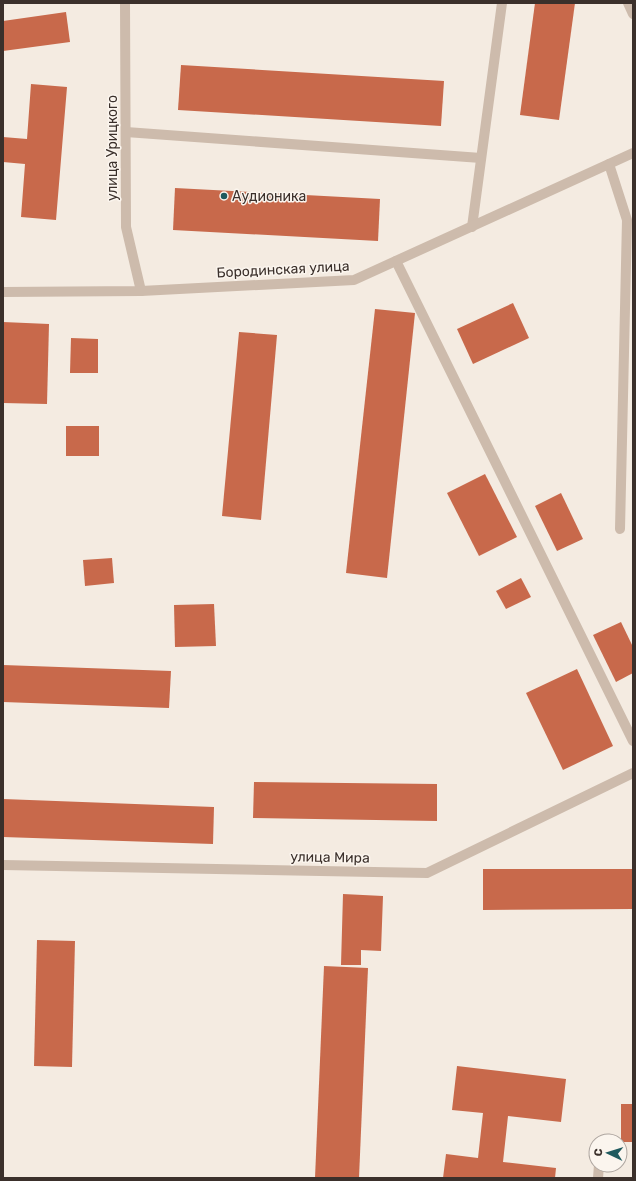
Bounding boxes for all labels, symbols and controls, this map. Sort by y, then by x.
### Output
street label: улица Урицкого [104,95,121,201]
place label: Аудионика [232,188,306,205]
marker: Аудионика [219,191,229,201]
street label: Бородинская улица [216,258,350,281]
street label: улица Мира [290,848,370,867]
north arrow [588,1133,628,1173]
text: С [592,1148,605,1157]

